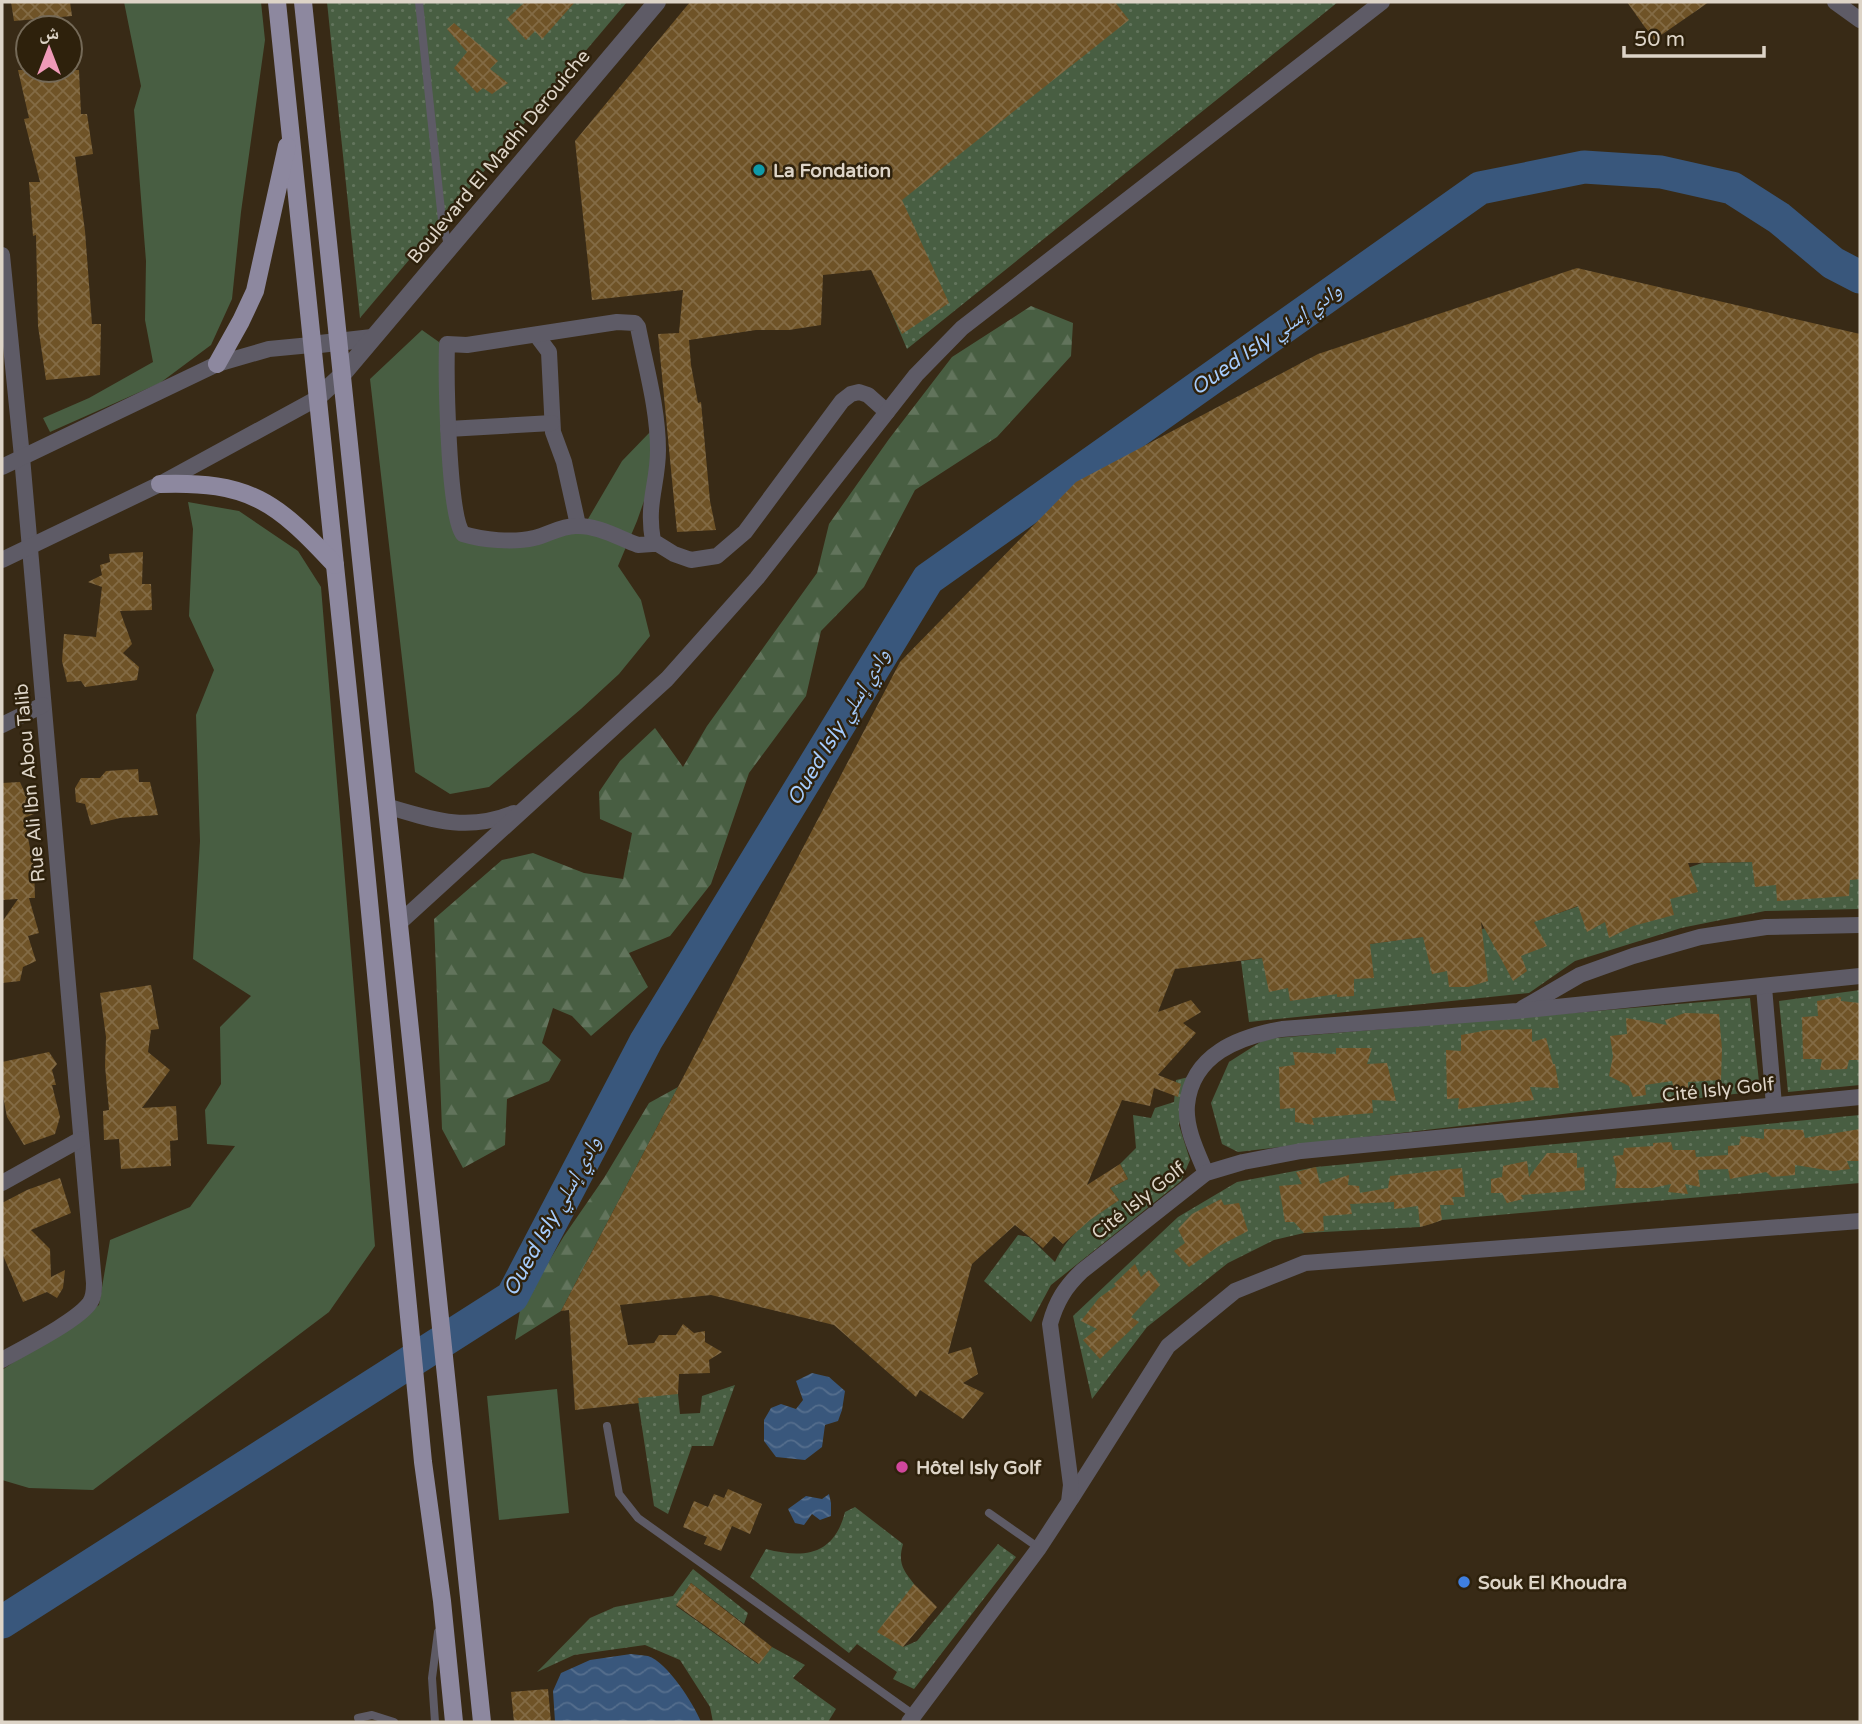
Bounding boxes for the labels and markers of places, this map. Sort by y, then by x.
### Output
place label: La Fondation [773,160,891,182]
marker: La Fondation [751,162,767,178]
place label: Hôtel Isly Golf [916,1457,1042,1480]
marker: Hôtel Isly Golf [894,1459,910,1475]
place label: Souk El Khoudra [1478,1572,1627,1594]
marker: Souk El Khoudra [1456,1574,1472,1590]

